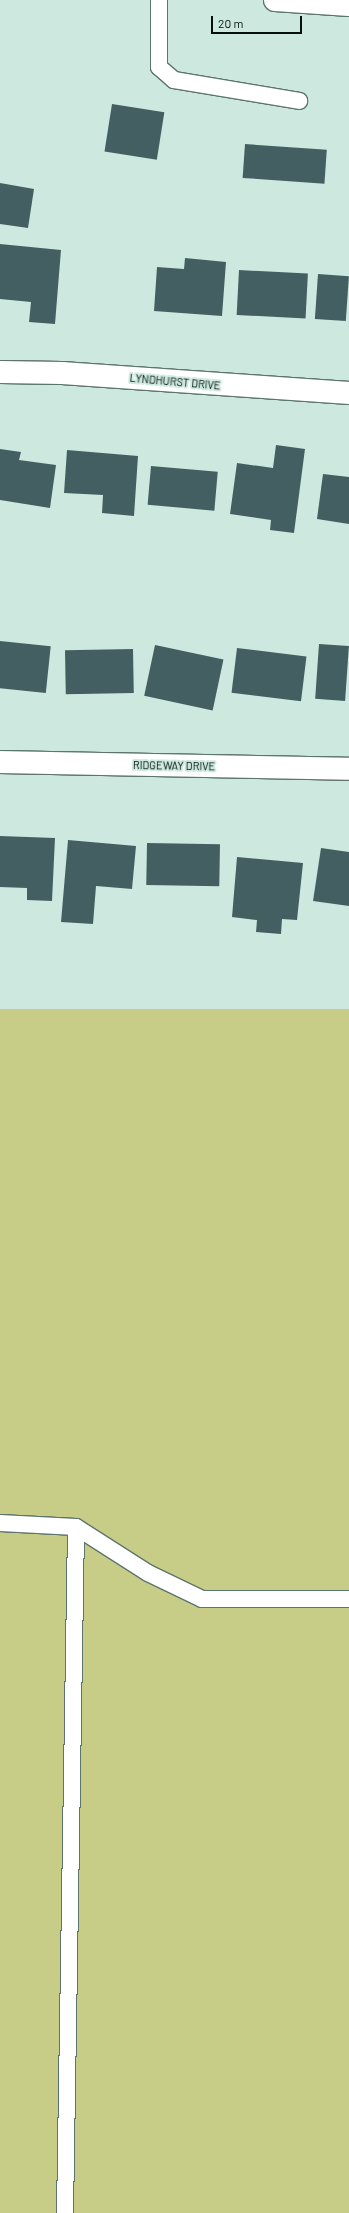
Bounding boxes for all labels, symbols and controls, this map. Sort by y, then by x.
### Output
scale bar [213,8,304,34]
text: 20 m [218,16,244,30]
street label: LYNDHURST DRIVE [129,371,221,393]
street label: RIDGEWAY DRIVE [133,759,215,773]

